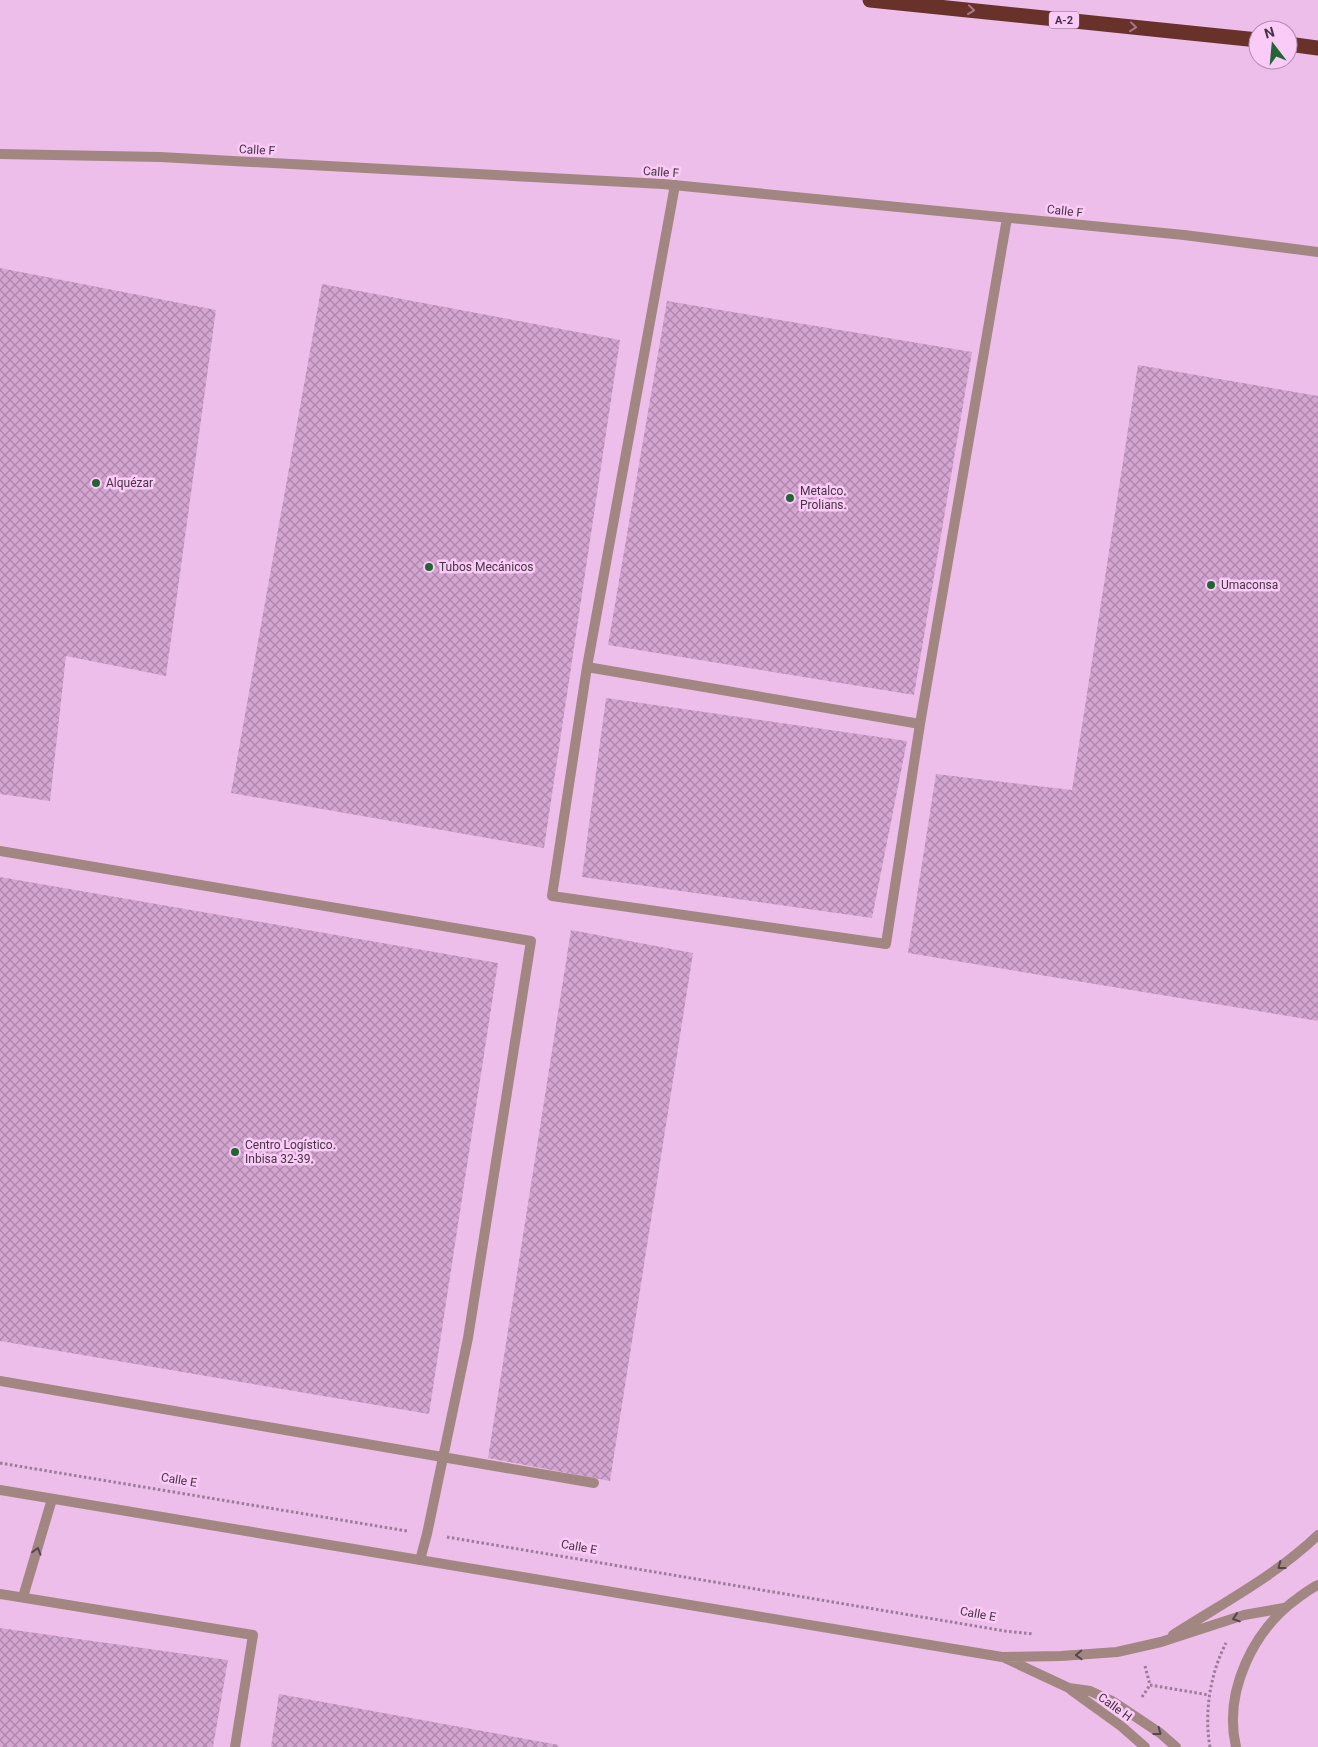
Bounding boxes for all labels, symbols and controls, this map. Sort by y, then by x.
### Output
one-way arrow [967,4,975,15]
road number: A-2 [1049,12,1079,28]
north arrow [1248,20,1298,70]
one-way arrow [1129,21,1137,32]
text: N [1262,23,1276,42]
street label: Calle F [239,142,276,158]
street label: Calle F [642,164,680,180]
street label: Calle F [1046,202,1084,220]
place label: Alquézar [106,476,153,490]
marker: Alquézar [90,477,102,489]
place label: Metalco. Prolians. [800,484,847,512]
marker: Metalco. Prolians. [784,492,796,504]
place label: Tubos Mecánicos [439,560,533,574]
marker: Tubos Mecánicos [423,561,435,573]
place label: Umaconsa [1221,578,1278,592]
marker: Umaconsa [1205,579,1217,591]
place label: Centro Logístico. Inbisa 32-39. [245,1138,336,1166]
marker: Centro Logístico. Inbisa 32-39. [229,1146,241,1158]
street label: Calle E [160,1470,198,1490]
street label: Calle E [560,1537,598,1557]
one-way arrow [32,1547,42,1555]
one-way arrow [1278,1561,1287,1569]
street label: Calle E [959,1604,997,1624]
one-way arrow [1233,1612,1241,1622]
one-way arrow [1075,1650,1082,1660]
street label: Calle H [1095,1690,1135,1724]
one-way arrow [1152,1726,1162,1735]

